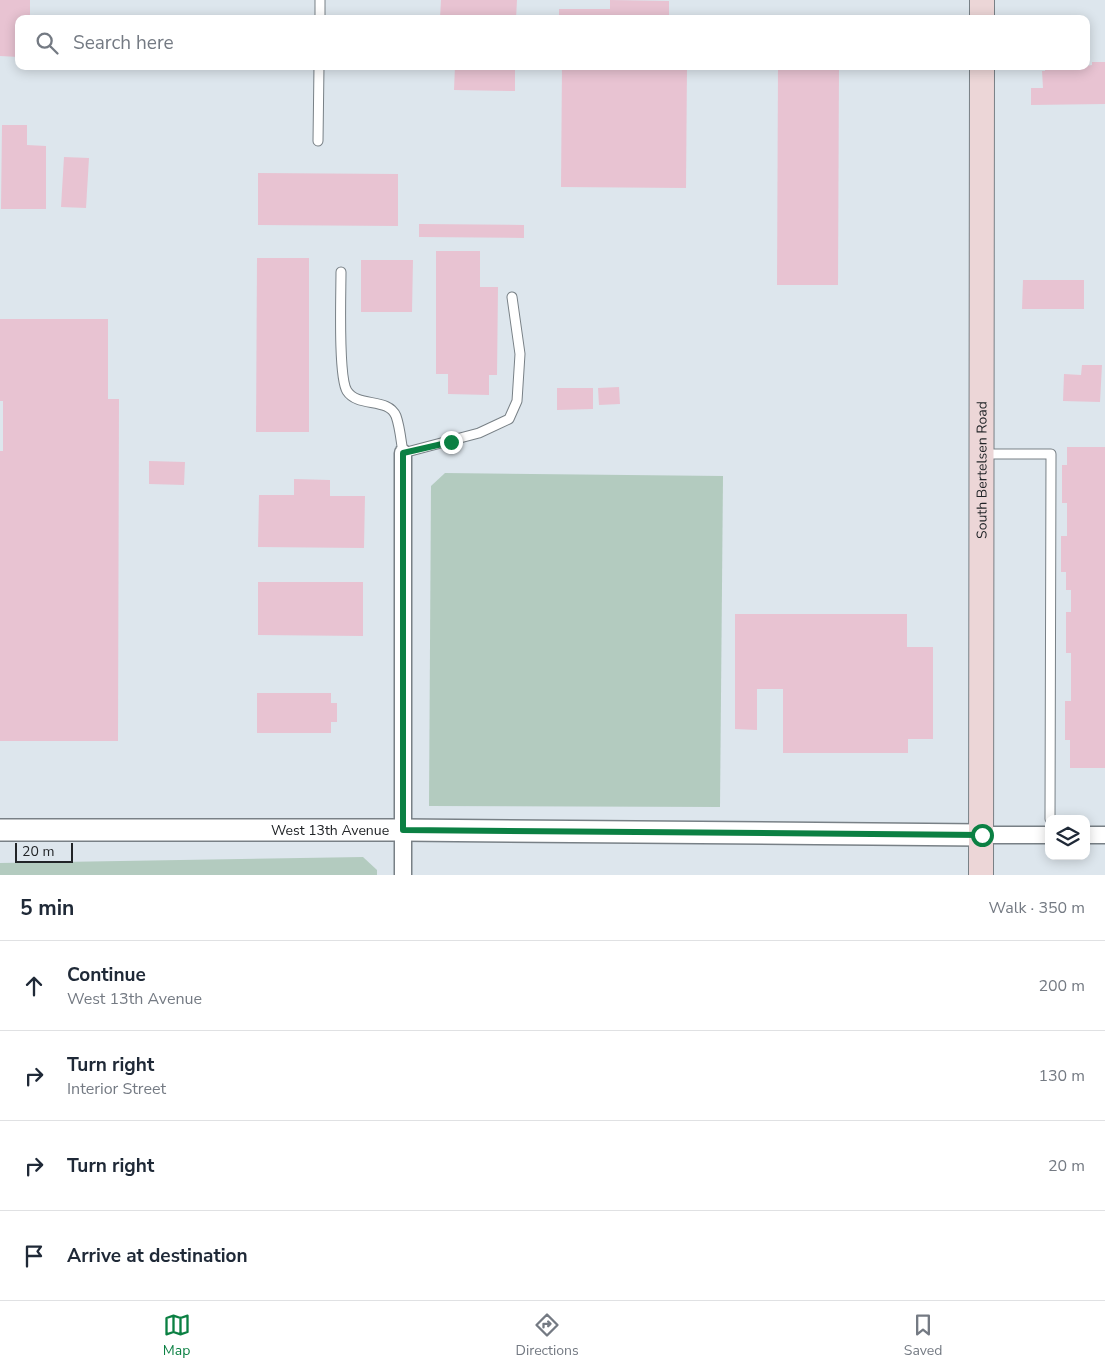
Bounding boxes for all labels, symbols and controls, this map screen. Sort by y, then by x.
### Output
search box [15,15,1090,70]
icon: search [33,29,61,57]
text: Search here [73,30,174,56]
street label: South Bertelsen Road [972,401,992,539]
route end [440,431,463,454]
map controls [1045,815,1090,860]
button: layers [1045,815,1090,860]
street label: West 13th Avenue [271,821,389,840]
route start [971,824,994,847]
scale bar [15,840,72,863]
text: 20 m [22,842,54,861]
text: 5 min [20,894,74,922]
text: Walk · 350 m [989,897,1085,919]
text: Continue [67,962,146,988]
icon: ahead [20,972,48,1000]
text: 200 m [1038,975,1085,997]
text: West 13th Avenue [67,988,202,1010]
text: Turn right [67,1052,154,1078]
icon: right [20,1062,48,1090]
text: 130 m [1038,1065,1085,1087]
text: Interior Street [67,1078,166,1100]
icon: right [20,1152,48,1180]
text: Turn right [67,1153,154,1179]
text: 20 m [1048,1155,1085,1177]
icon: arrive [20,1242,48,1270]
text: Arrive at destination [67,1243,248,1269]
tab: Map [163,1311,191,1360]
tab: Directions [516,1311,579,1360]
tab: Saved [904,1311,942,1360]

